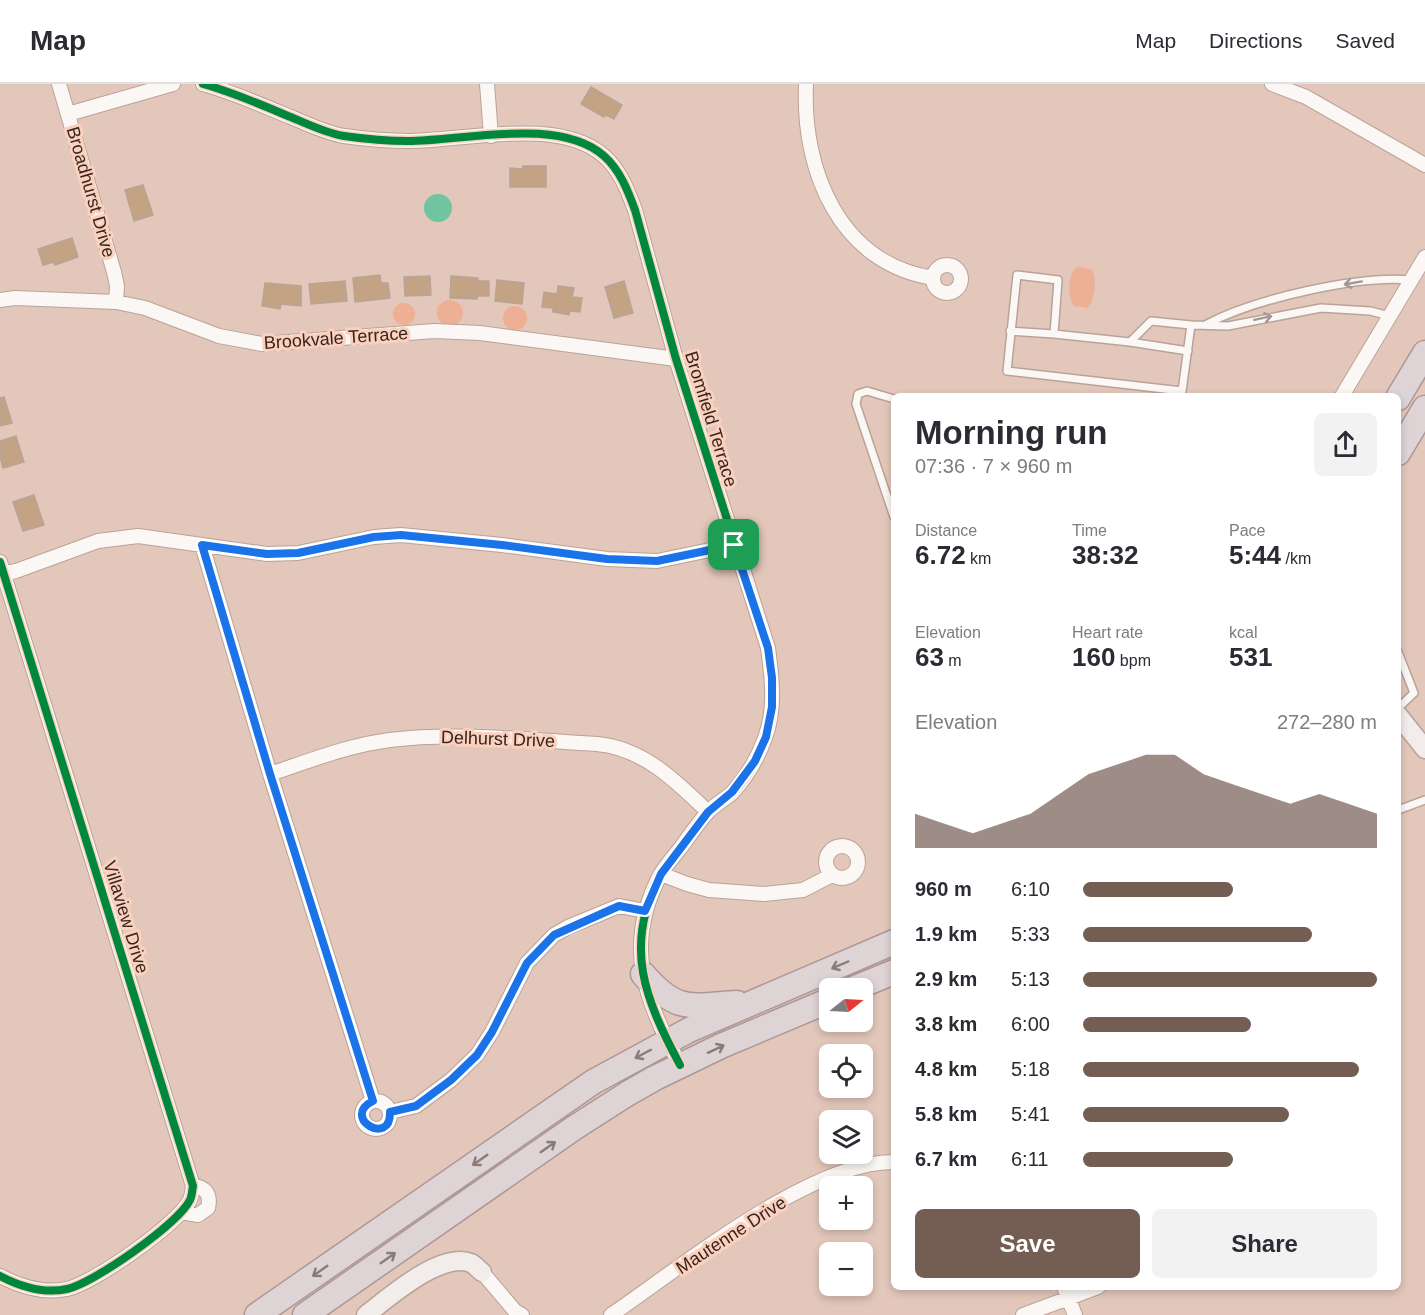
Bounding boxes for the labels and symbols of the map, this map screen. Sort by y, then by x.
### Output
street label: Broadhurst Drive [63,124,119,260]
one-way arrow [1344,278,1363,289]
one-way arrow [1253,312,1272,324]
street label: Brookvale Terrace [263,323,409,353]
street label: Bromfield Terrace [681,349,741,489]
pin [708,519,759,570]
street label: Delhurst Drive [441,727,555,751]
street label: Villaview Drive [99,858,153,976]
one-way arrow [831,960,850,971]
north arrow [819,978,873,1032]
one-way arrow [707,1042,725,1054]
one-way arrow [635,1048,652,1060]
one-way arrow [539,1141,555,1153]
one-way arrow [472,1154,488,1166]
street label: Mautenne Drive [672,1192,790,1278]
one-way arrow [379,1252,395,1264]
one-way arrow [312,1265,328,1277]

